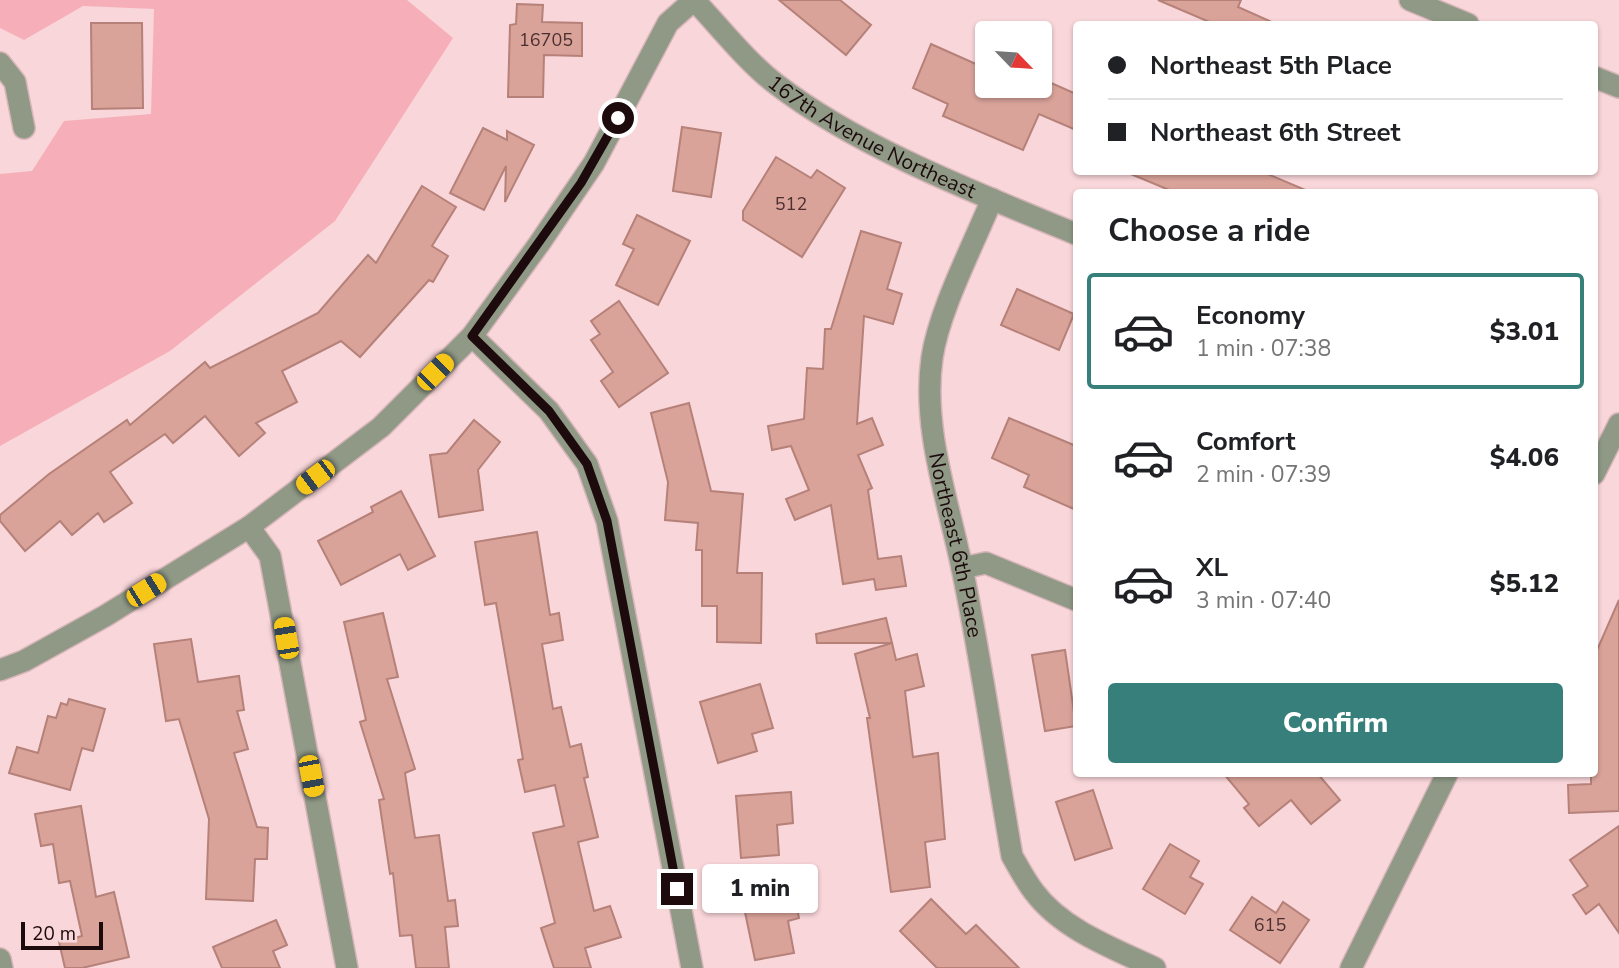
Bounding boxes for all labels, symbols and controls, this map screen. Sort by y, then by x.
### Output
north arrow [975,21,1052,98]
map controls [975,21,1052,98]
house number: 16705 [519,28,573,52]
text: Northeast 5th Place [1150,48,1392,83]
street label: 167th Avenue Northeast [762,69,981,205]
route start [602,102,634,134]
text: Northeast 6th Street [1150,115,1401,150]
house number: 512 [775,192,807,216]
text: Choose a ride [1108,209,1310,252]
text: Economy [1196,298,1305,333]
icon: car [1112,300,1175,363]
text: $3.01 [1490,314,1559,349]
text: 1 min · 07:38 [1196,333,1331,364]
car [413,350,458,394]
text: Comfort [1196,424,1296,459]
icon: car [1112,426,1175,489]
text: $4.06 [1490,440,1559,475]
street label: Northeast 6th Place [922,450,989,640]
car [292,456,339,498]
text: 2 min · 07:39 [1196,459,1331,490]
text: XL [1196,550,1228,585]
icon: car [1112,552,1175,615]
text: $5.12 [1490,566,1559,601]
car [123,570,170,610]
text: 3 min · 07:40 [1196,585,1331,616]
car [273,615,300,661]
button: Confirm [1108,683,1563,763]
car [297,753,326,799]
callout: 1 min [702,864,817,914]
route end [661,873,693,905]
text: 1 min [730,873,790,904]
house number: 615 [1254,913,1286,937]
scale bar [21,919,103,951]
text: 20 m [32,921,76,947]

